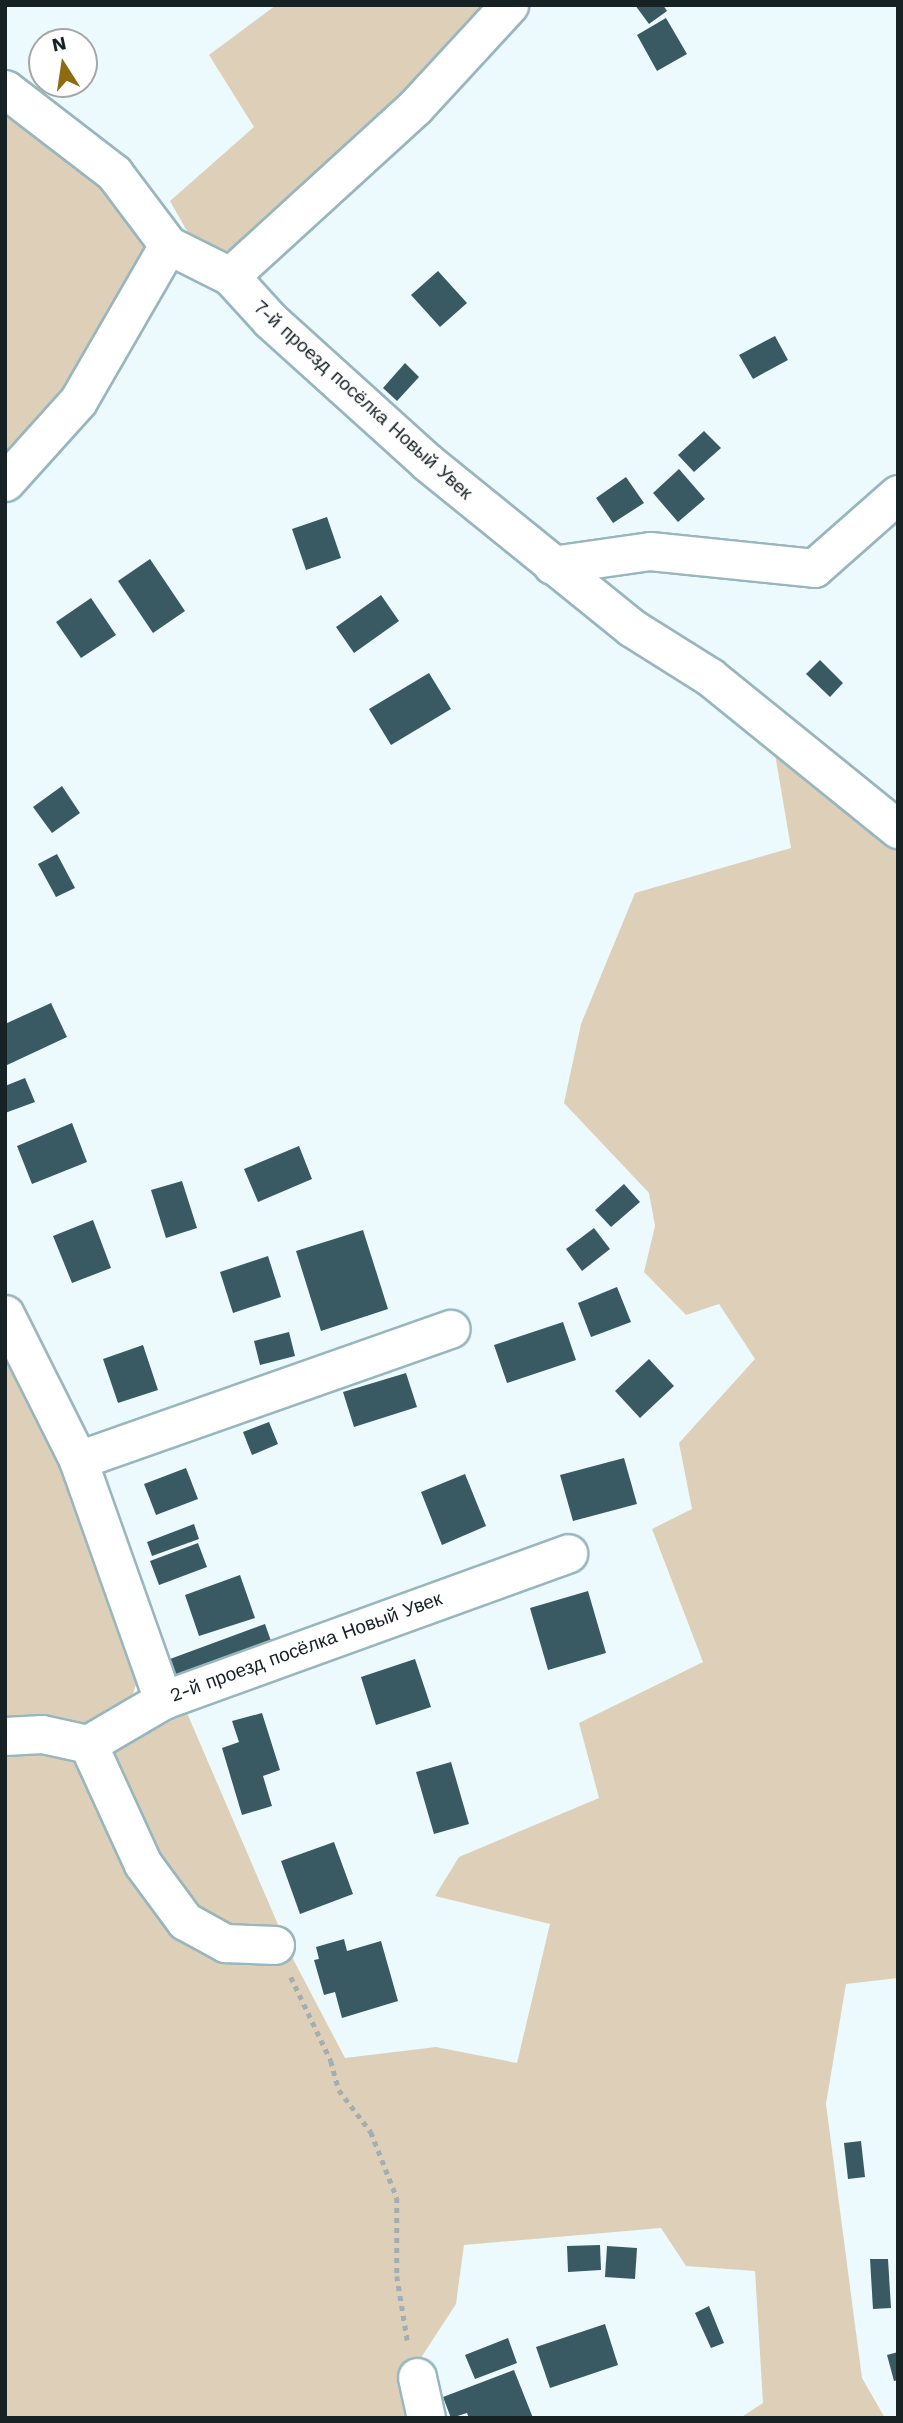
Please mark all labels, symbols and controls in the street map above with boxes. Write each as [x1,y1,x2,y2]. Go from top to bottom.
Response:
north arrow [28,28,98,98]
text: N [50,31,68,57]
street label: 7-й проезд посёлка Новый Увек [249,296,477,504]
street label: 2-й проезд посёлка Новый Увек [167,1587,445,1707]

